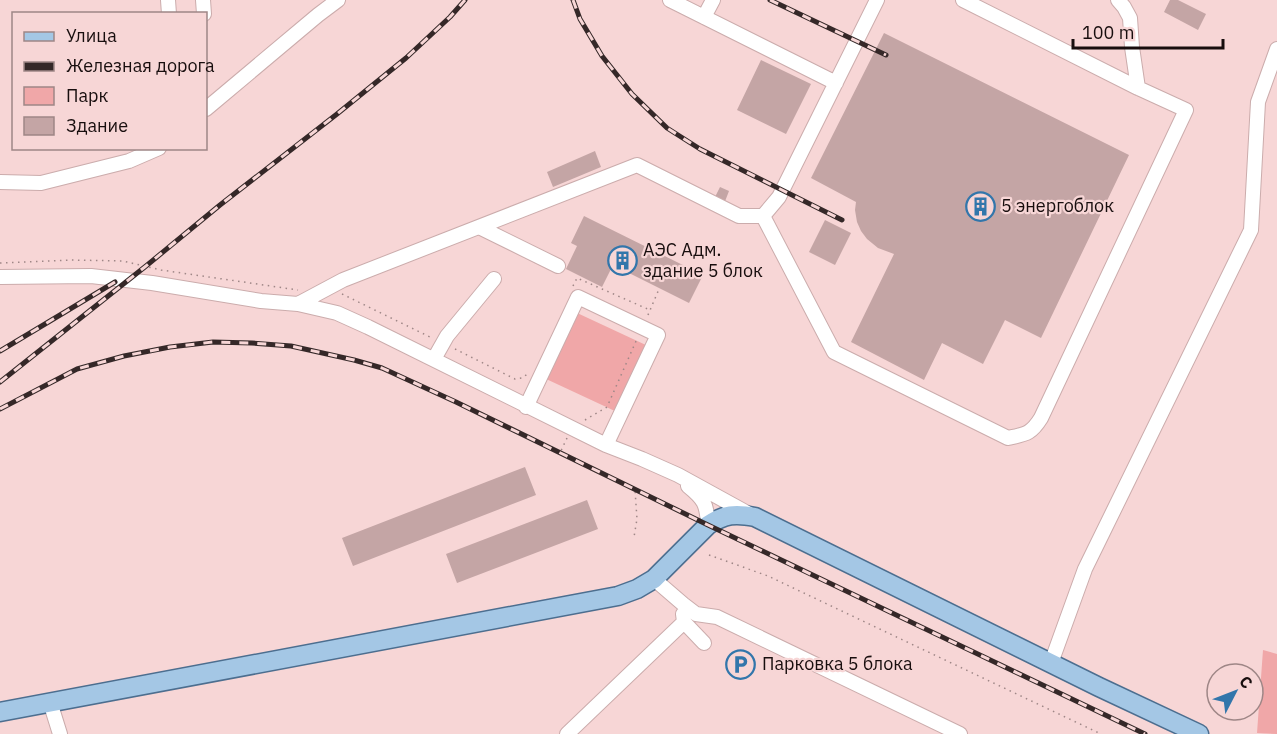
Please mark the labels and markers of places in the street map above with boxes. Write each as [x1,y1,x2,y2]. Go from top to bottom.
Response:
building icon: 5 энергоблок [964,190,996,222]
place label: 5 энергоблок [1001,194,1114,217]
place label: АЭС Адм. здание 5 блок [643,238,763,282]
building icon: АЭС Адм. здание 5 блок [606,244,638,276]
parking icon: Парковка 5 блока [725,648,757,680]
place label: Парковка 5 блока [762,652,913,675]

